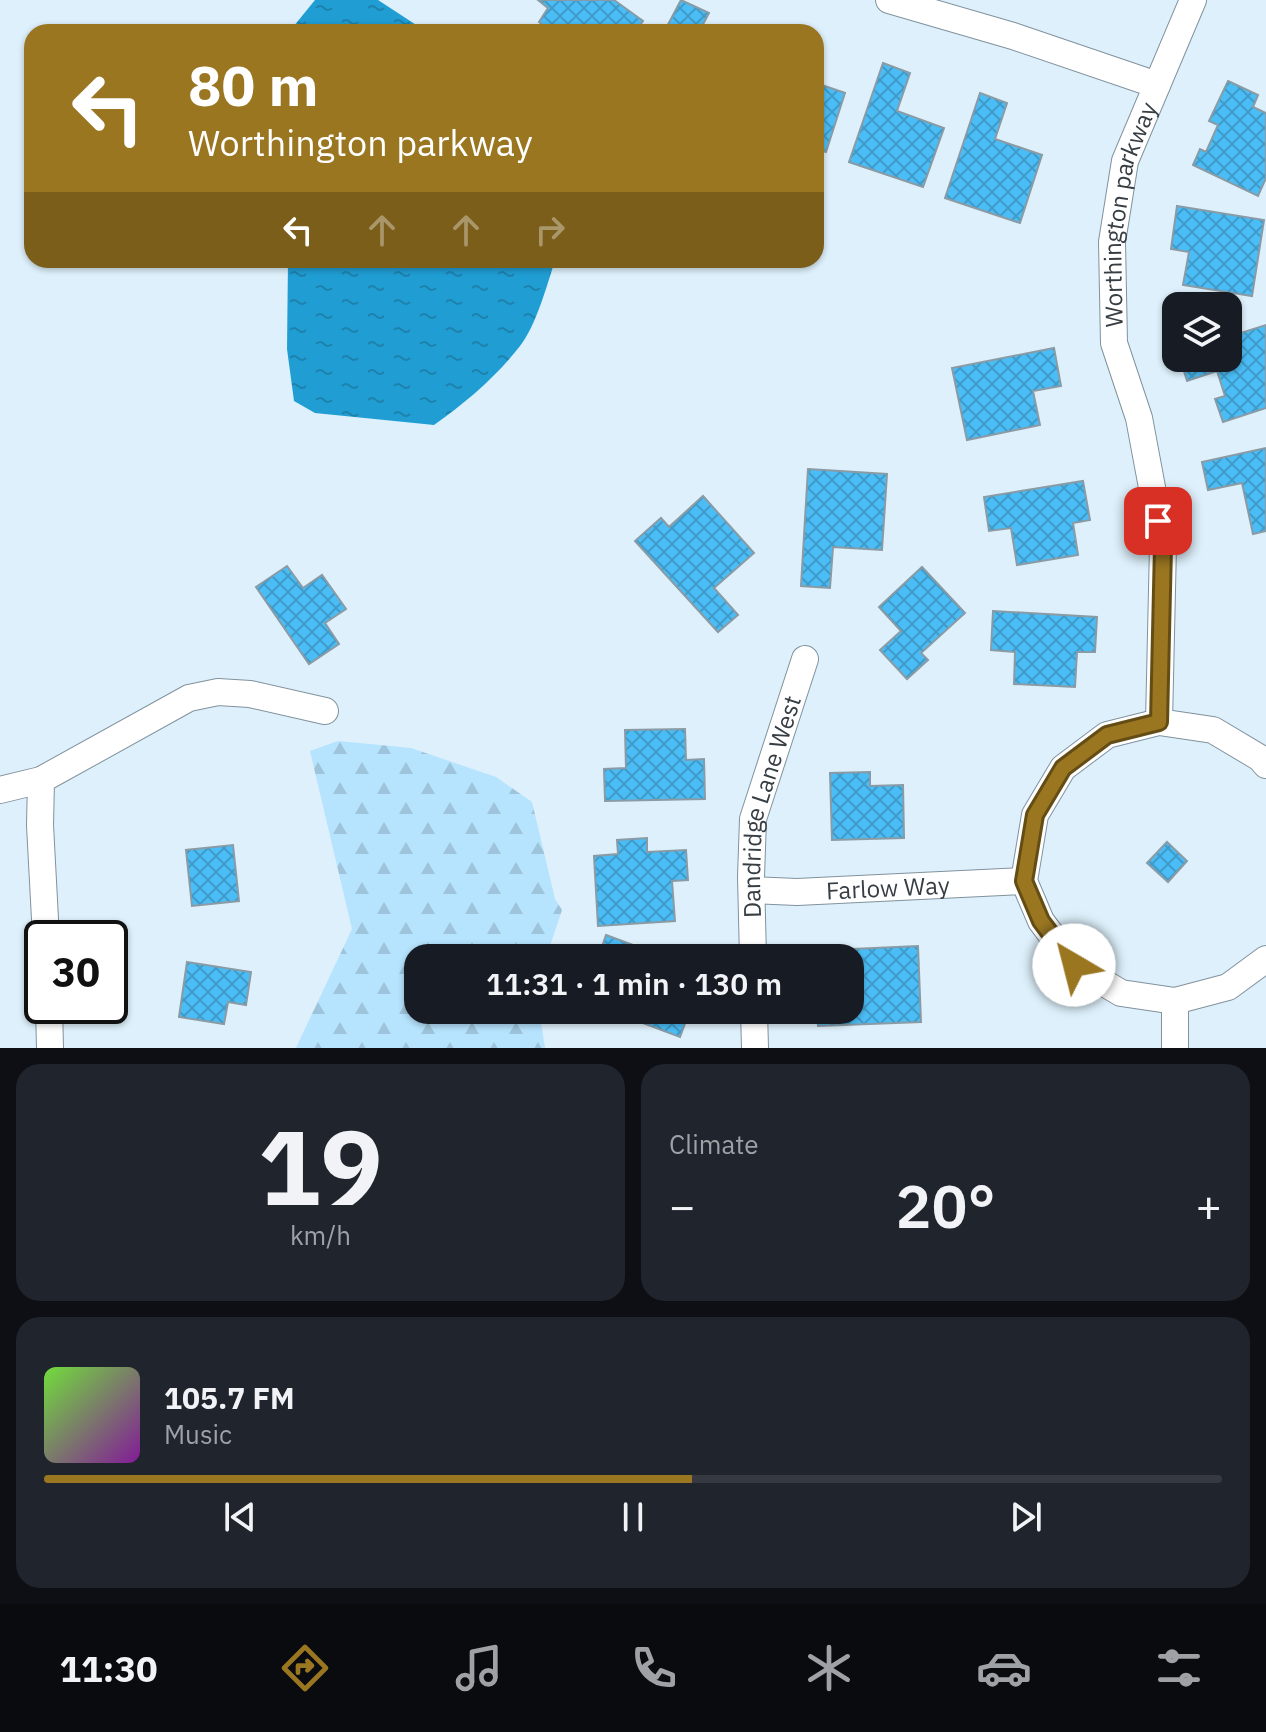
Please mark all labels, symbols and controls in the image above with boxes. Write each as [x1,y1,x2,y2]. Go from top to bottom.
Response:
text: 80 m [188,49,318,121]
icon: left [56,56,160,160]
street label: Worthington parkway [1096,97,1164,328]
text: Worthington parkway [188,119,533,166]
icon: left [276,208,320,252]
icon: ahead [360,208,404,252]
icon: ahead [444,208,488,252]
icon: right [528,208,572,252]
map controls [1162,292,1242,372]
button: layers [1162,292,1242,372]
pin [1124,487,1192,555]
icon: arrive [1136,499,1180,543]
street label: Dandridge Lane West [735,691,808,918]
street label: Farlow Way [825,869,951,907]
speed limit sign: 30 [24,920,128,1024]
position arrow [1032,923,1116,1007]
text: 11:31 · 1 min · 130 m [486,964,782,1003]
text: 19 [258,1098,383,1234]
text: Climate [669,1127,759,1161]
text: 20° [895,1166,996,1245]
text: − [669,1177,695,1234]
text: + [1196,1177,1222,1234]
text: km/h [290,1218,351,1252]
text: 105.7 FM [164,1378,295,1417]
text: Music [164,1417,232,1451]
icon: previous [218,1495,262,1539]
icon: pause [611,1495,655,1539]
icon: next [1004,1495,1048,1539]
icon: directions [277,1640,333,1696]
icon: music [451,1640,507,1696]
icon: phone [626,1640,682,1696]
icon: climate [801,1640,857,1696]
icon: car [976,1640,1032,1696]
icon: filters [1151,1640,1207,1696]
text: 11:30 [59,1645,158,1692]

